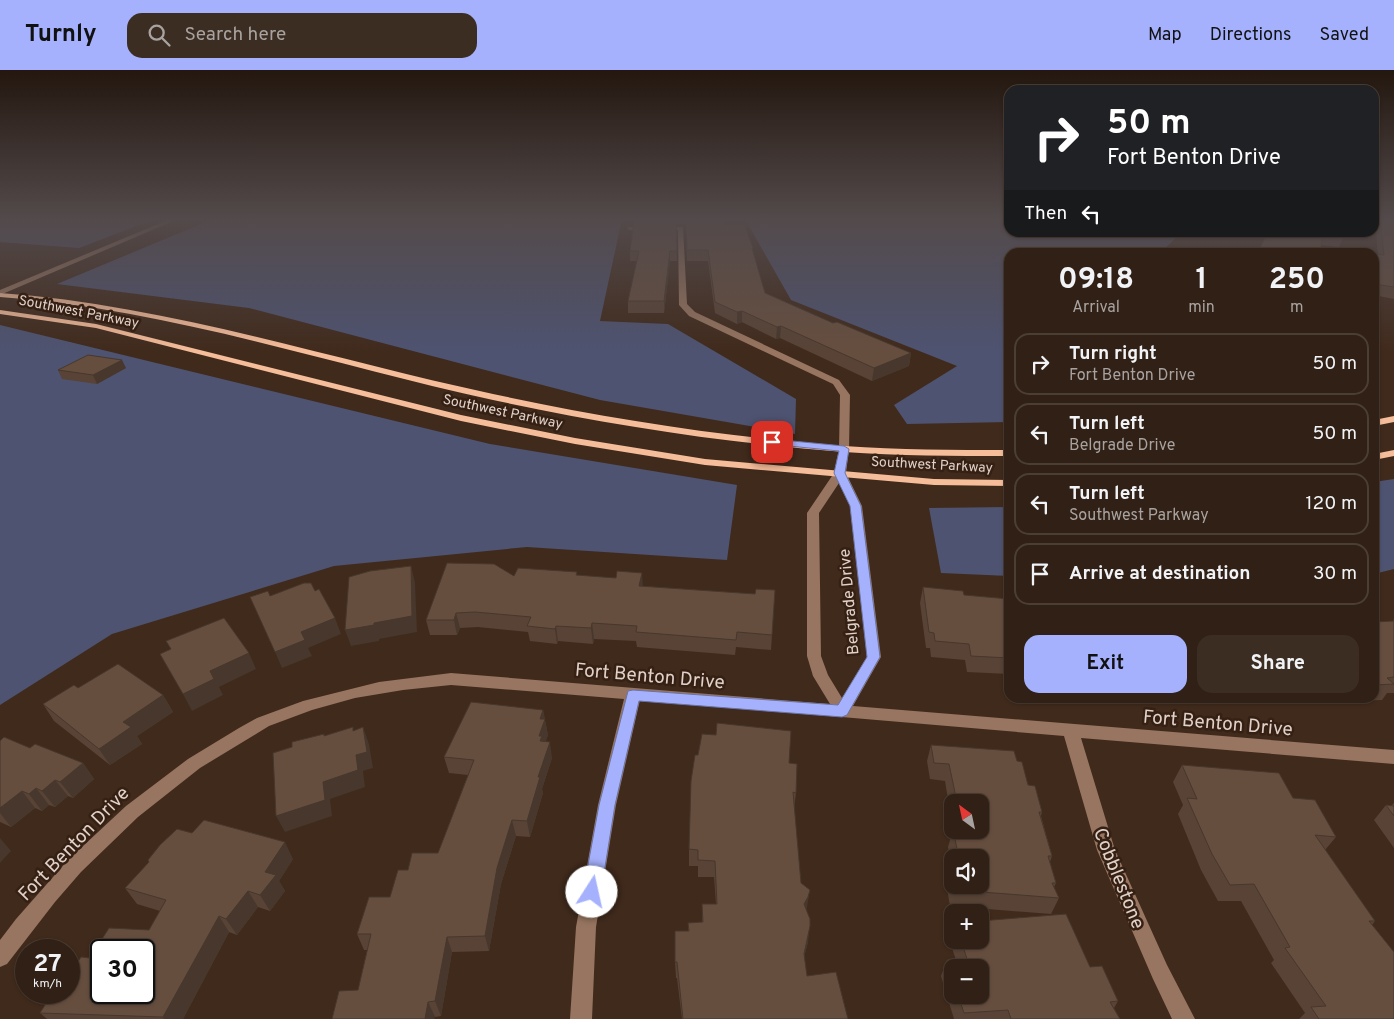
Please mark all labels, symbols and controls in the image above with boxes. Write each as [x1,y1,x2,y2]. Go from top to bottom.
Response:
search box [127,13,477,58]
text: Turnly [25,20,97,50]
icon: search [145,21,173,49]
text: Search here [185,23,286,47]
text: Map [1148,24,1182,47]
text: Directions [1210,24,1292,47]
text: Saved [1320,24,1369,47]
text: 50 m [1107,102,1191,146]
icon: right [1024,105,1089,170]
text: Fort Benton Drive [1107,145,1281,172]
icon: left [1077,200,1105,228]
text: Then [1024,202,1067,226]
text: 09:18 [1058,262,1134,299]
text: 1 [1195,262,1207,299]
text: 250 [1269,262,1325,299]
street label: Southwest Parkway [17,292,140,332]
text: Arrival [1072,298,1120,318]
text: min [1188,298,1215,318]
text: m [1290,298,1304,318]
text: Turn right [1069,342,1157,366]
icon: right [1026,350,1054,378]
text: 50 m [1312,352,1357,376]
text: Fort Benton Drive [1069,366,1195,386]
street label: Southwest Parkway [441,391,564,433]
text: Turn left [1069,412,1145,436]
icon: left [1026,420,1054,448]
pin [751,421,793,463]
text: 50 m [1312,422,1357,446]
icon: arrive [758,428,786,456]
text: Belgrade Drive [1069,436,1175,456]
street label: Southwest Parkway [870,454,993,477]
text: Turn left [1069,482,1145,506]
icon: left [1026,490,1054,518]
text: 120 m [1306,492,1357,516]
text: Southwest Parkway [1069,506,1209,526]
street label: Belgrade Drive [835,548,865,656]
icon: arrive [1026,560,1054,588]
text: Arrive at destination [1069,562,1250,586]
text: 30 m [1313,562,1357,586]
button: Exit [1024,635,1187,693]
button: Share [1197,635,1359,693]
street label: Fort Benton Drive [574,658,726,695]
street label: Fort Benton Drive [1142,705,1294,742]
street label: Fort Benton Drive [14,782,135,907]
north arrow [944,794,989,839]
map controls [944,794,989,1004]
street label: Cobblestone [1087,825,1149,933]
button: sound [944,849,989,894]
position arrow [565,865,617,917]
button: + [944,904,989,949]
speed limit sign: 30 [90,939,155,1004]
text: 27 [33,949,62,981]
button: − [944,959,989,1004]
text: km/h [33,976,62,992]

